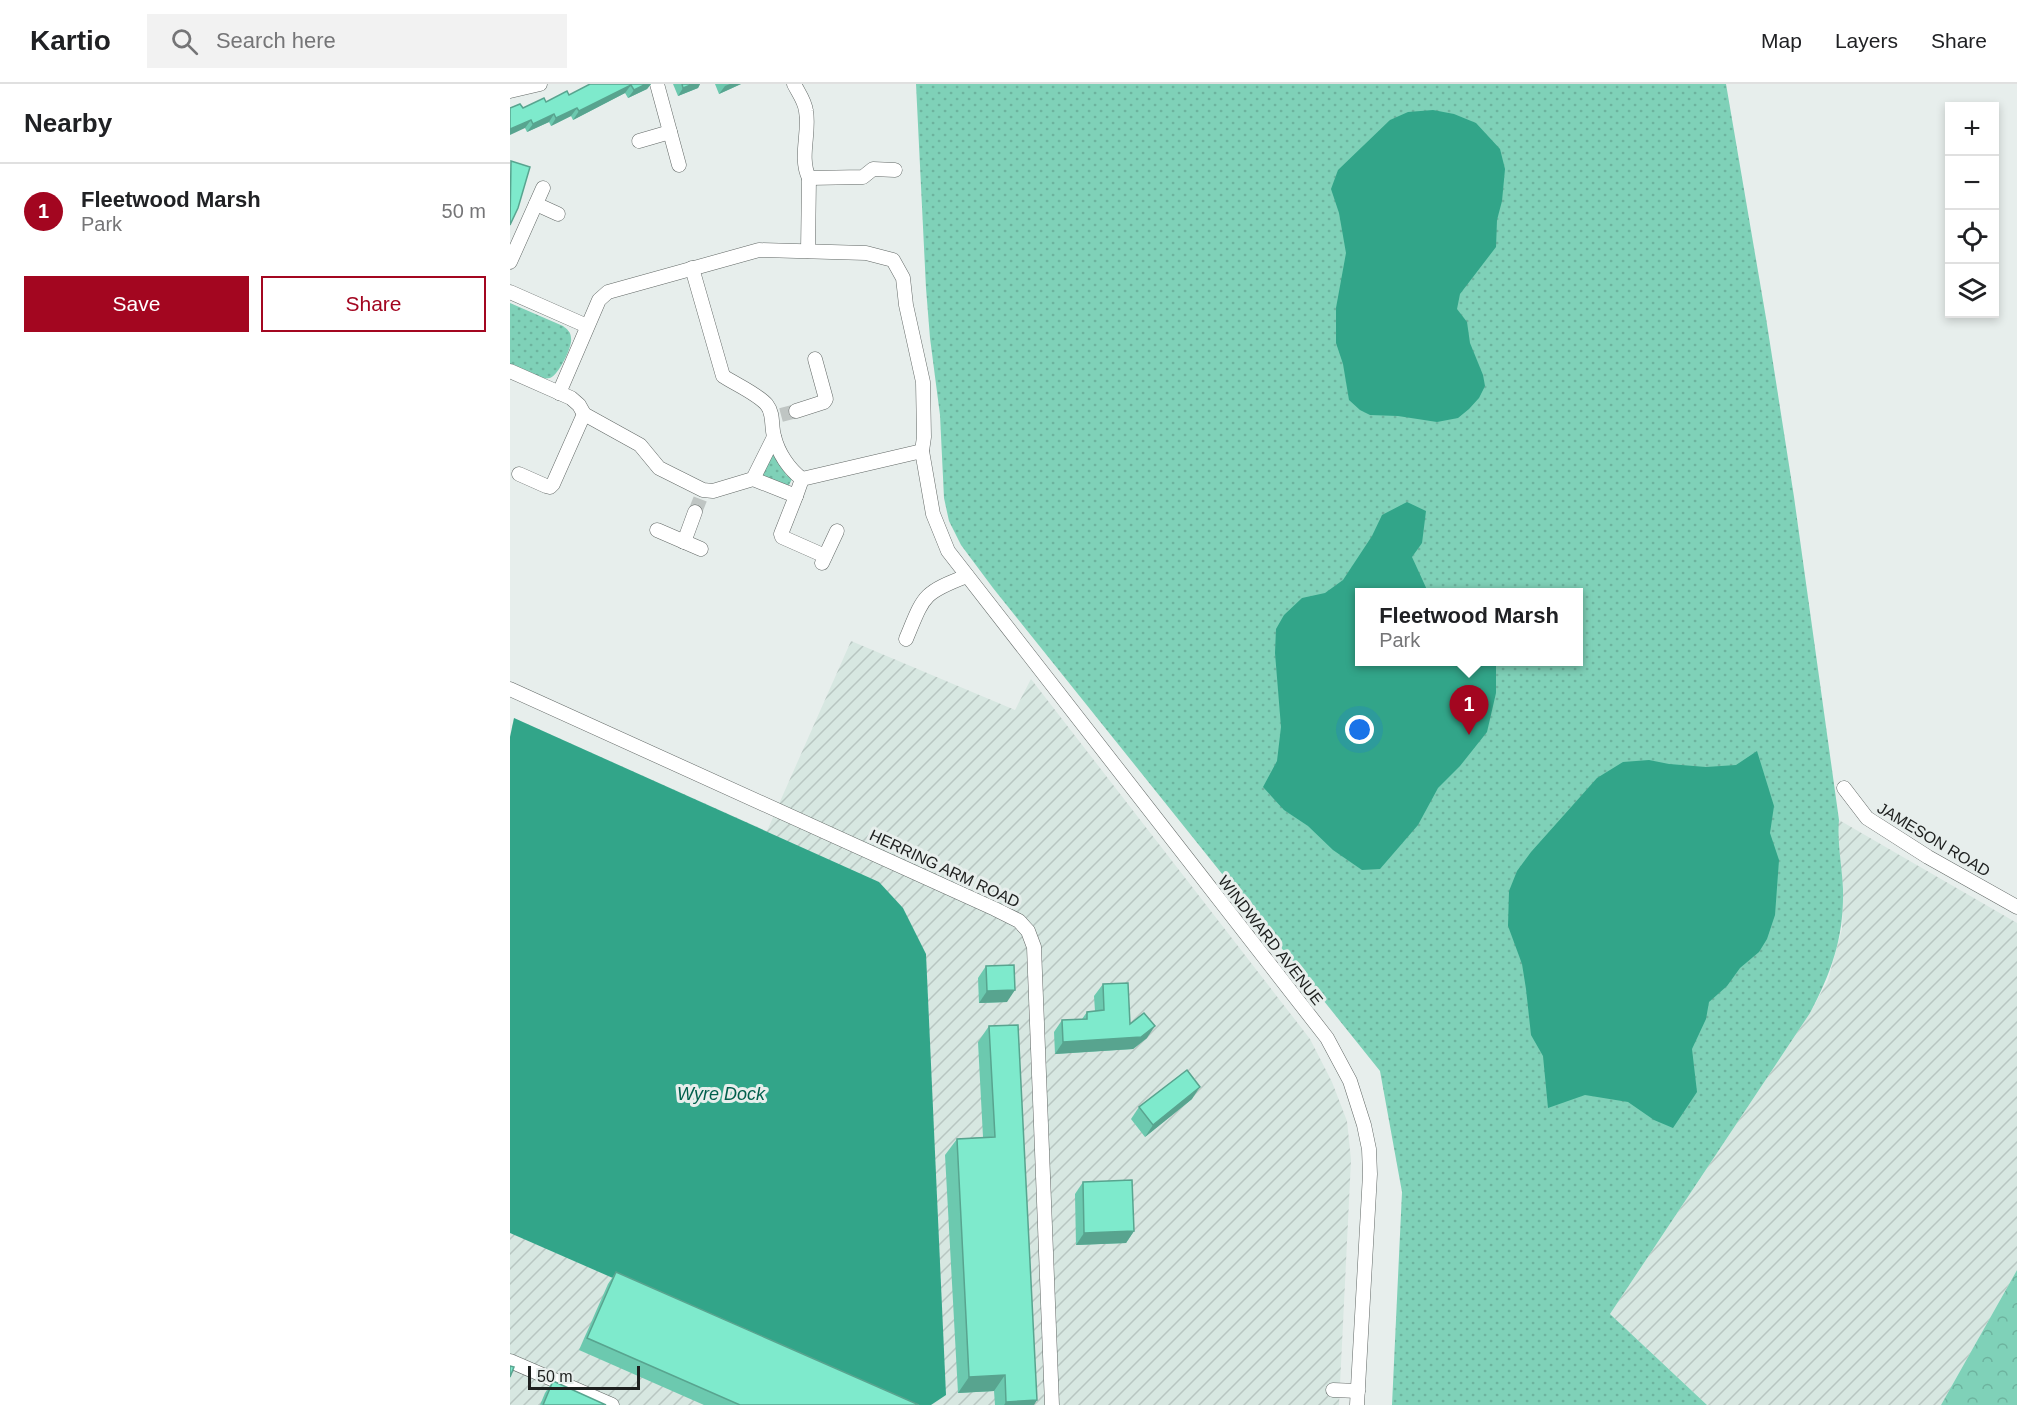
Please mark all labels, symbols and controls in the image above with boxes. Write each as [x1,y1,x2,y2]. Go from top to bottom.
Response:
search box [147,14,567,68]
text: Kartio [30,25,111,56]
icon: search [168,25,201,58]
text: Search here [216,28,336,53]
text: Map [1761,29,1802,52]
text: Layers [1835,29,1898,52]
text: Share [1931,29,1987,52]
map controls [1945,102,1999,318]
button: + [1945,102,1999,156]
text: Nearby [24,108,112,138]
button: − [1945,156,1999,210]
text: Fleetwood Marsh [81,187,261,212]
text: 1 [38,200,49,222]
text: 50 m [442,200,486,222]
button: locate [1945,210,1999,264]
text: Park [81,213,122,235]
button: layers [1945,264,1999,318]
button: Save [24,276,249,332]
button: Share [261,276,486,332]
popup [1355,588,1583,666]
text: Fleetwood Marsh [1379,603,1559,628]
text: Park [1379,629,1420,651]
pin: 1 [1450,686,1488,735]
your location [1345,715,1374,744]
street label: JAMESON ROAD [1874,799,1993,880]
street label: HERRING ARM ROAD [867,826,1023,911]
street label: WINDWARD AVENUE [1215,872,1326,1008]
water label: Wyre Dock [677,1084,766,1104]
scale bar [528,1363,640,1390]
text: 50 m [537,1368,573,1385]

